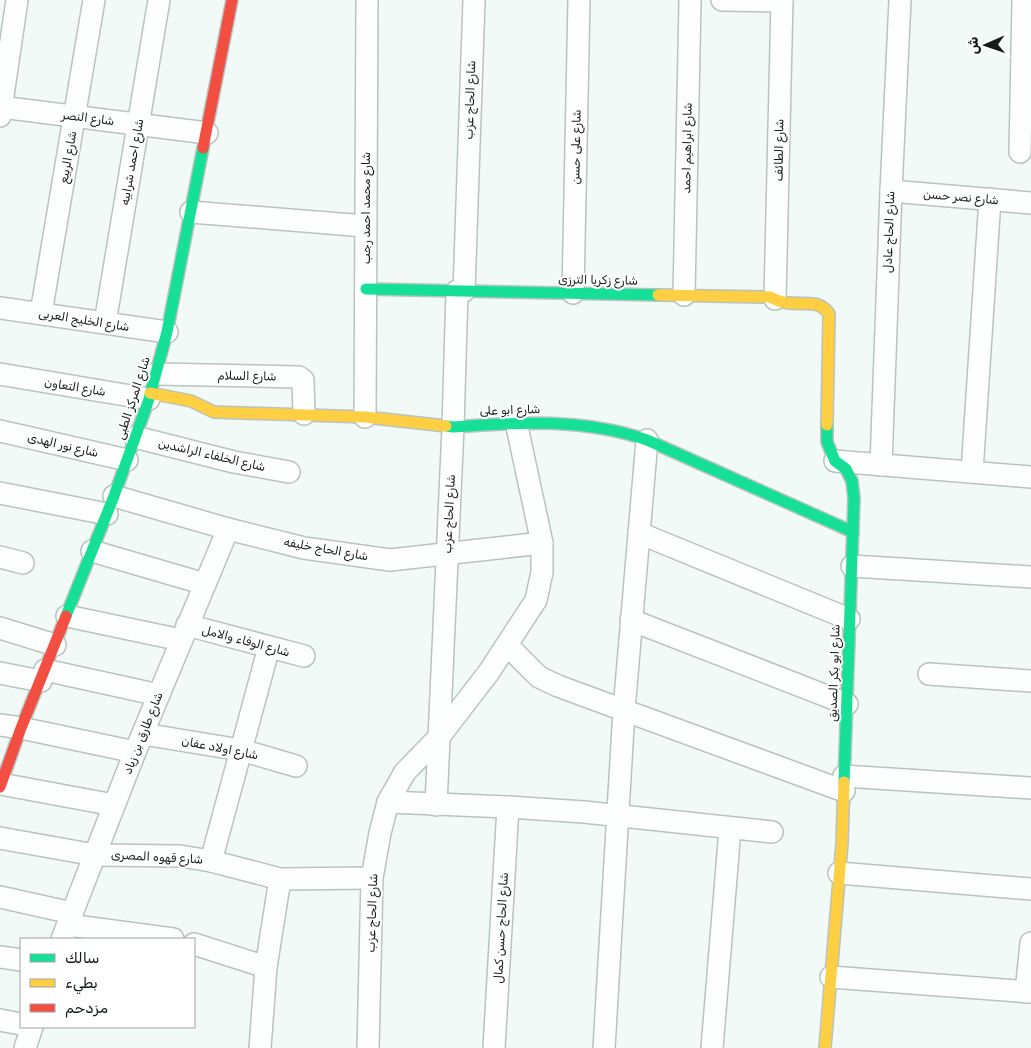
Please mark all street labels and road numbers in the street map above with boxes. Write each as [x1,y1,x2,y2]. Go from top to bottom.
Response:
street label: شارع الحاج عزب [462,60,480,140]
street label: شارع ابراهيم احمد [679,102,697,194]
street label: شارع النصر [60,108,115,130]
street label: شارع على حسن [568,109,586,185]
street label: شارع احمد شرابيه [117,118,148,207]
street label: شارع الطائف [771,118,789,182]
street label: شارع الربيع [57,130,81,185]
street label: شارع محمد احمد رجب [359,152,375,264]
street label: شارع نصر حسن [923,187,999,209]
street label: شارع الحاج عادل [881,191,899,273]
street label: شارع زكريا الترزى [558,272,638,290]
street label: شارع الخليج العربى [37,306,131,336]
street label: شارع المركز الطبى [113,355,155,442]
street label: شارع السلام [217,368,277,386]
street label: شارع التعاون [43,375,107,401]
street label: شارع ابو على [479,402,541,420]
street label: شارع نور الهدى [26,430,100,462]
street label: شارع الخلفاء الراشدين [157,436,267,476]
street label: شارع الحاج عزب [440,474,460,554]
street label: شارع الحاج خليفه [282,535,369,565]
street label: شارع الوفاء والامل [200,623,292,661]
street label: شارع ابو بكر الصديق [825,624,845,722]
street label: شارع طارق بن زياد [120,690,168,777]
street label: شارع اولاد عفان [180,734,260,764]
street label: شارع قهوه المصرى [110,848,204,868]
street label: شارع الحاج حسن كمال [491,872,513,984]
street label: شارع الحاج عزب [364,873,382,953]

